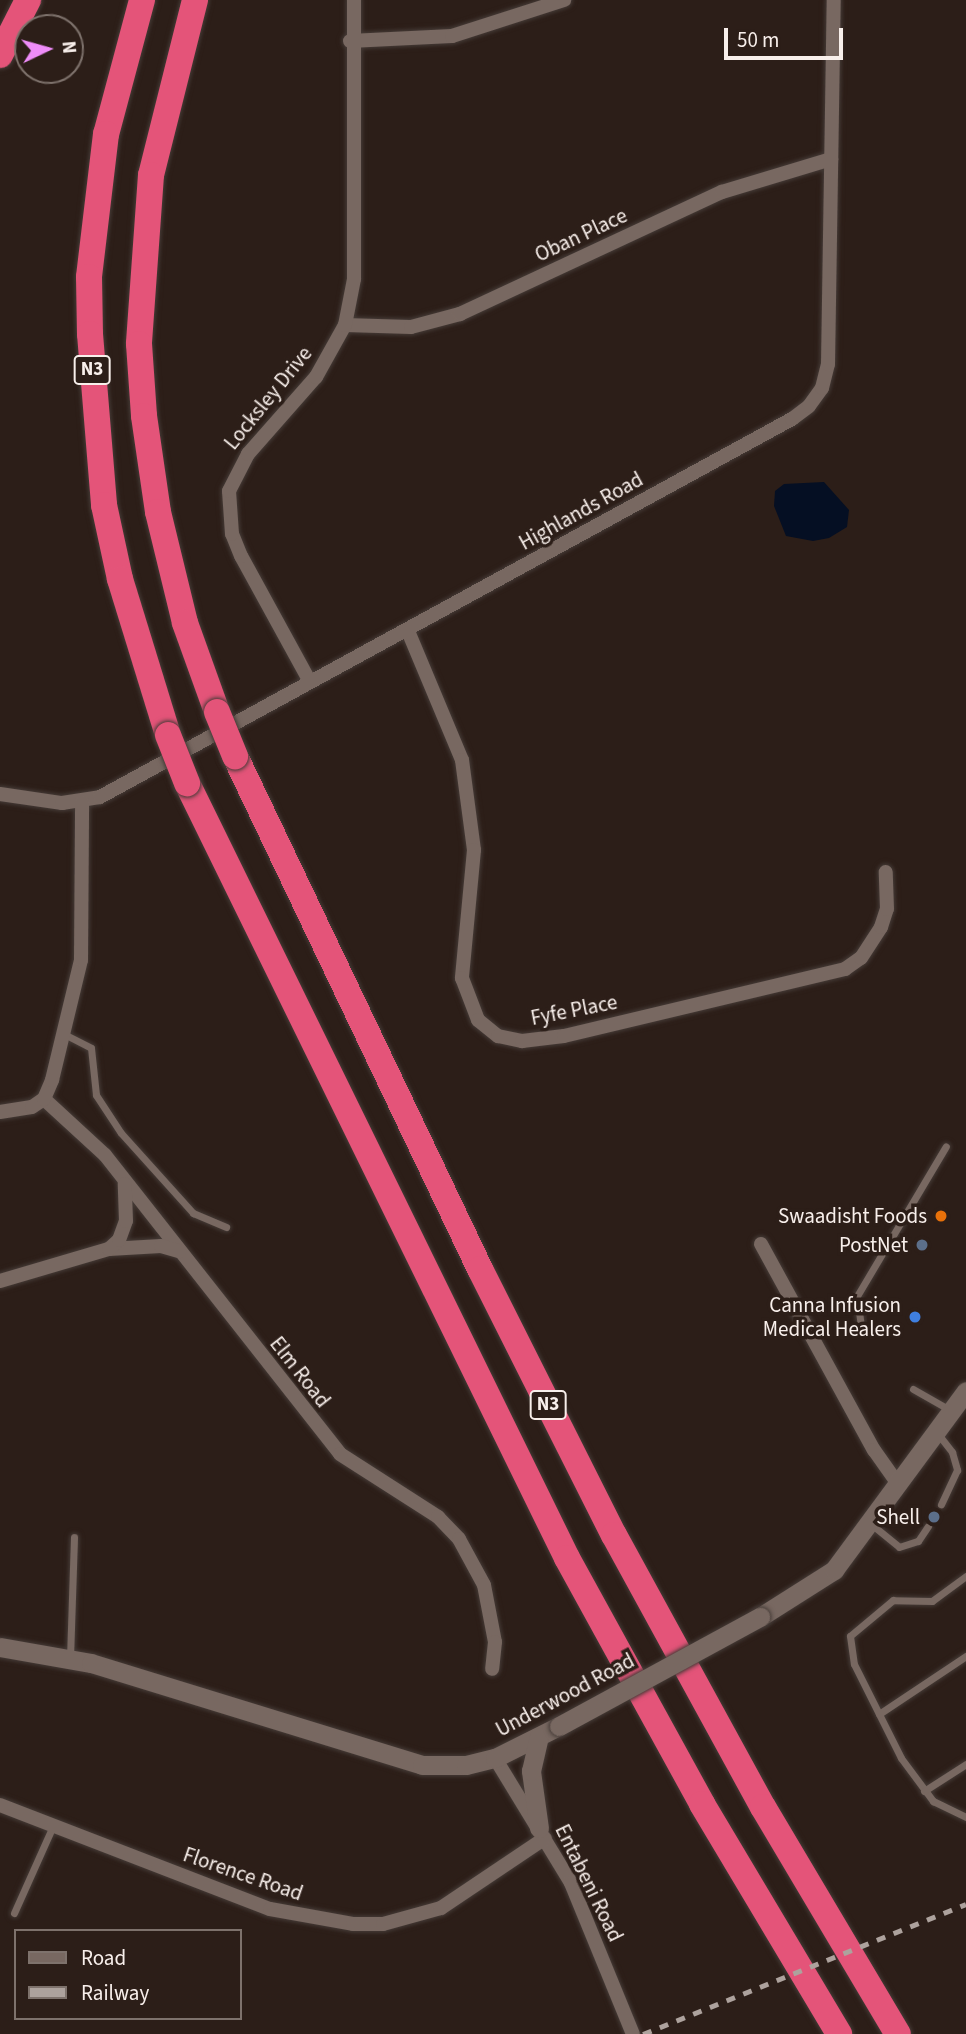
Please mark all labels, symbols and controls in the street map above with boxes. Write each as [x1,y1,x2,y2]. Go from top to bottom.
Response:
north arrow [14,14,84,84]
scale bar [728,14,847,58]
text: 50 m [737,25,779,55]
text: N [54,40,82,55]
street label: Oban Place [531,203,631,267]
street label: Locksley Drive [219,341,317,455]
road number: N3 [73,354,111,386]
street label: Highlands Road [515,467,647,555]
street label: Fyfe Place [529,989,619,1031]
place label: Swaadisht Foods [778,1203,927,1229]
marker: Swaadisht Foods [933,1208,949,1224]
place label: PostNet [839,1232,908,1258]
marker: PostNet [914,1237,930,1253]
place label: Canna Infusion Medical Healers [763,1292,901,1342]
marker: Canna Infusion Medical Healers [907,1309,923,1325]
street label: Elm Road [264,1332,336,1412]
road number: N3 [529,1390,567,1420]
place label: Shell [876,1504,920,1530]
marker: Shell [926,1509,942,1525]
street label: Underwood Road [491,1648,639,1742]
street label: Entabeni Road [550,1820,628,1946]
street label: Florence Road [180,1842,306,1906]
legend [14,1929,242,2020]
text: Road [81,1943,126,1973]
text: Railway [81,1978,149,2008]

